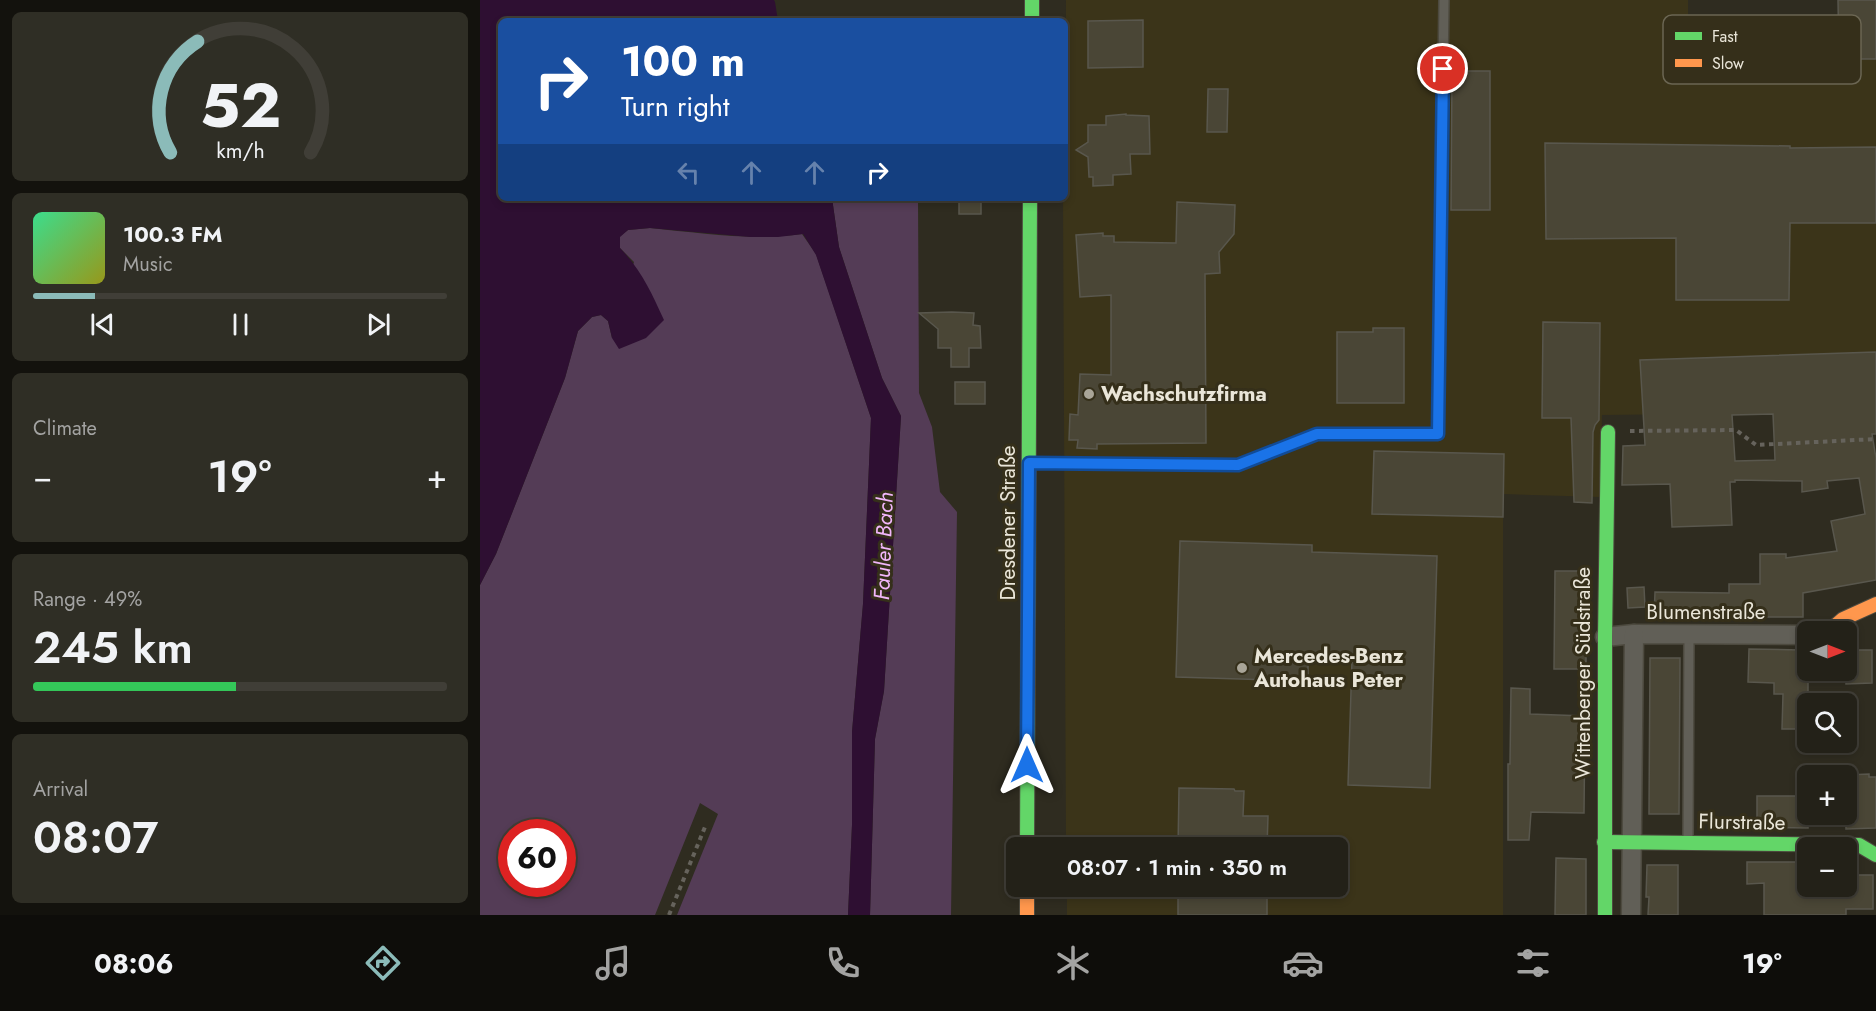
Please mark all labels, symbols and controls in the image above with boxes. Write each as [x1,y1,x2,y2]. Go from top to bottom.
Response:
legend [1663,15,1861,84]
text: Fast [1712,25,1738,48]
text: 100 m [621,31,745,92]
icon: right [522,42,600,120]
pin [1417,43,1468,94]
icon: arrive [1426,52,1459,85]
text: Slow [1712,52,1744,75]
text: 52 [199,60,281,150]
text: Turn right [621,87,729,126]
text: km/h [216,136,264,167]
icon: left [672,156,705,189]
icon: ahead [735,156,768,189]
icon: ahead [798,156,831,189]
icon: right [861,156,894,189]
text: 100.3 FM [123,218,222,250]
text: Music [123,250,173,279]
icon: previous [86,308,119,341]
icon: pause [224,308,257,341]
icon: next [362,308,395,341]
place label: Wachschutzfirma [1101,379,1267,409]
marker: Wachschutzfirma [1082,387,1096,401]
text: Climate [33,414,97,443]
text: 19° [208,444,272,509]
street label: Dresdener Straße [993,445,1023,601]
text: − [33,453,52,500]
text: + [427,453,447,500]
water label: Fauler Bach [865,491,901,601]
street label: Wittenberger Südstraße [1568,567,1598,779]
text: Range · 49% [33,585,142,614]
street label: Blumenstraße [1646,597,1766,627]
text: 245 km [33,615,193,680]
north arrow [1797,621,1857,681]
map controls [1797,621,1857,897]
place label: Mercedes-Benz Autohaus Peter [1253,641,1404,695]
marker: Mercedes-Benz Autohaus Peter [1235,661,1249,675]
button: search [1797,693,1857,753]
position arrow [995,733,1059,797]
button: + [1797,765,1857,825]
text: Arrival [33,775,88,804]
text: 08:07 [33,805,158,870]
street label: Flurstraße [1698,806,1786,838]
speed limit sign: 60 [498,819,576,897]
button: − [1797,837,1857,897]
text: 08:07 · 1 min · 350 m [1067,851,1287,883]
icon: directions [362,942,404,984]
icon: music [592,942,634,984]
icon: phone [822,942,864,984]
icon: climate [1052,942,1094,984]
icon: car [1282,942,1324,984]
icon: filters [1512,942,1554,984]
text: 08:06 [94,944,173,983]
text: 19° [1742,944,1782,983]

